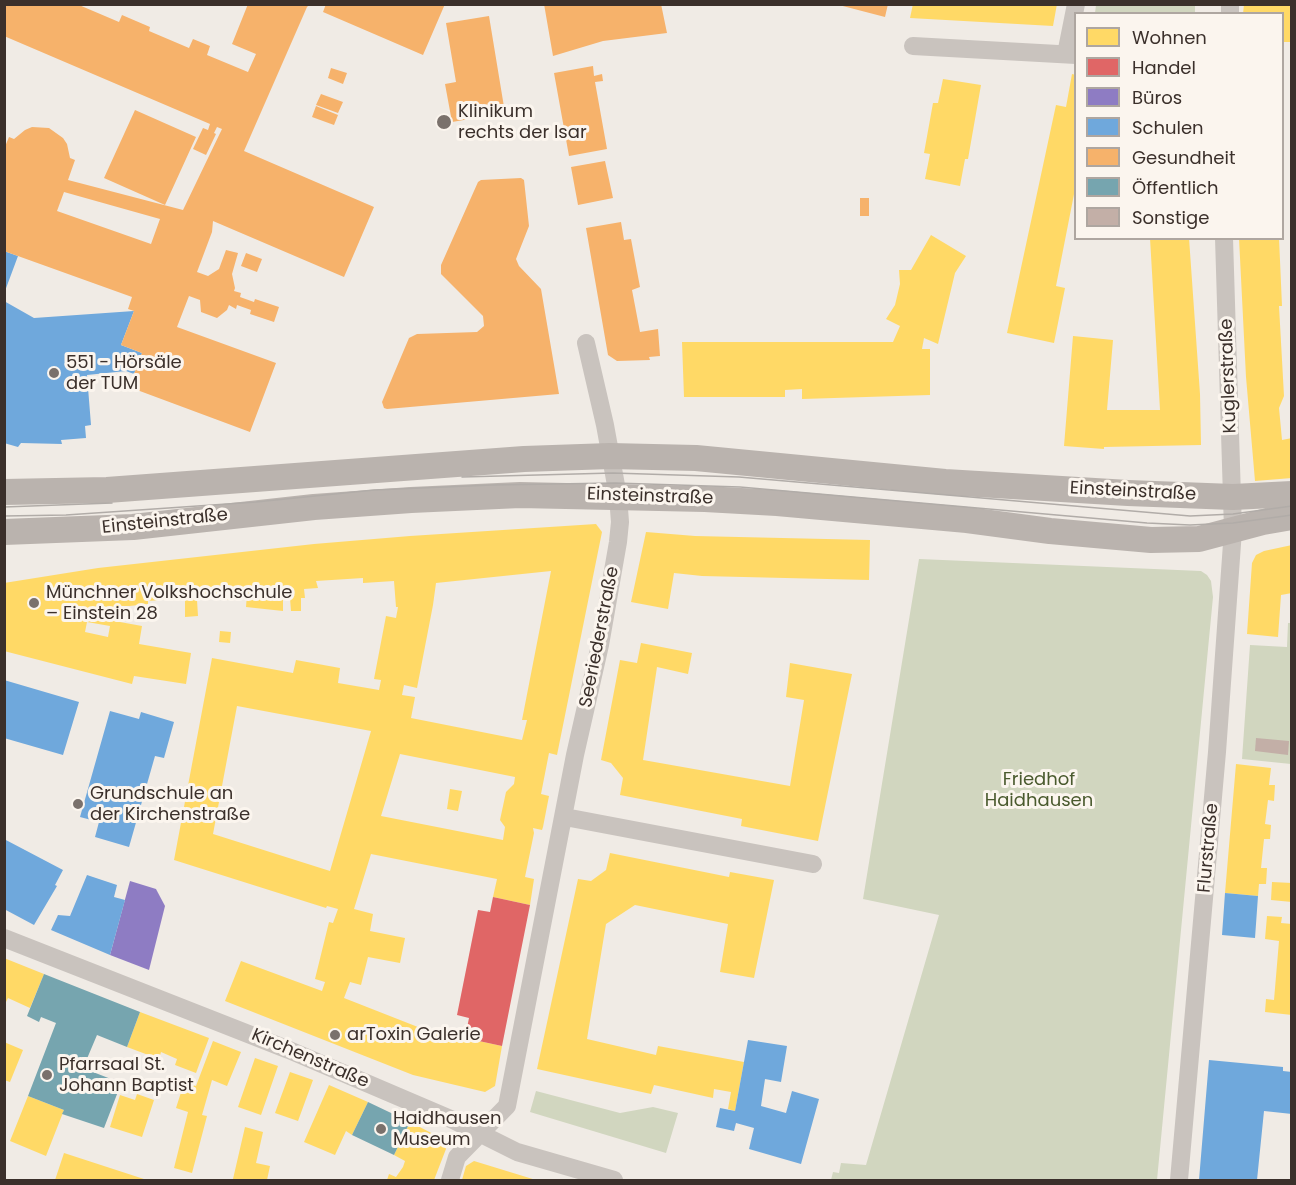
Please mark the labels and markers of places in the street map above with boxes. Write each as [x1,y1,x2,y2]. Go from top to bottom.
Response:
place label: Klinikum rechts der Isar [458,101,587,144]
marker: Klinikum rechts der Isar [435,113,453,131]
place label: 551 - Hörsäle der TUM [66,352,182,394]
marker: 551 - Hörsäle der TUM [47,366,61,380]
place label: Münchner Volkshochschule – Einstein 28 [46,582,292,624]
marker: Münchner Volkshochschule – Einstein 28 [27,596,41,610]
place label: Grundschule an der Kirchenstraße [90,783,250,826]
marker: Grundschule an der Kirchenstraße [71,797,85,811]
place label: arToxin Galerie [347,1024,481,1046]
marker: arToxin Galerie [328,1028,342,1042]
place label: Pfarrsaal St. Johann Baptist [59,1054,194,1096]
marker: Pfarrsaal St. Johann Baptist [40,1068,54,1082]
place label: Haidhausen Museum [393,1108,502,1150]
marker: Haidhausen Museum [374,1122,388,1136]

